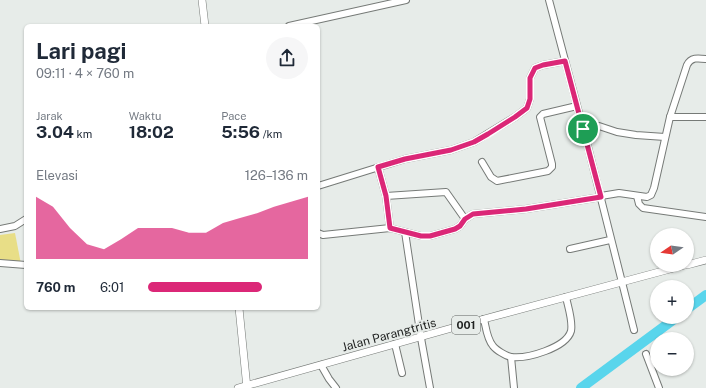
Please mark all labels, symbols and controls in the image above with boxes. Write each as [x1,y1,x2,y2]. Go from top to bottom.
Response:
button: share [266,37,308,79]
text: Lari pagi [36,38,126,64]
text: 09:11 · 4 × 760 m [36,66,134,81]
text: Jarak [36,110,63,122]
text: Waktu [129,110,161,122]
text: Pace [221,110,246,122]
pin [566,112,600,146]
icon: arrive [572,118,594,140]
text: 3.04 [36,122,74,142]
text: 18:02 [129,122,174,142]
text: 5:56 [221,122,260,142]
text: km [74,128,92,140]
text: /km [260,128,282,140]
text: Elevasi [36,168,78,183]
text: 126–136 m [245,168,308,183]
north arrow [650,228,694,272]
map controls [650,228,694,376]
text: 760 m [36,280,76,295]
text: 6:01 [100,280,124,295]
button: + [650,280,694,324]
street label: Jalan Parangtritis [340,316,438,354]
road number: 001 [452,316,480,334]
button: − [650,332,694,376]

